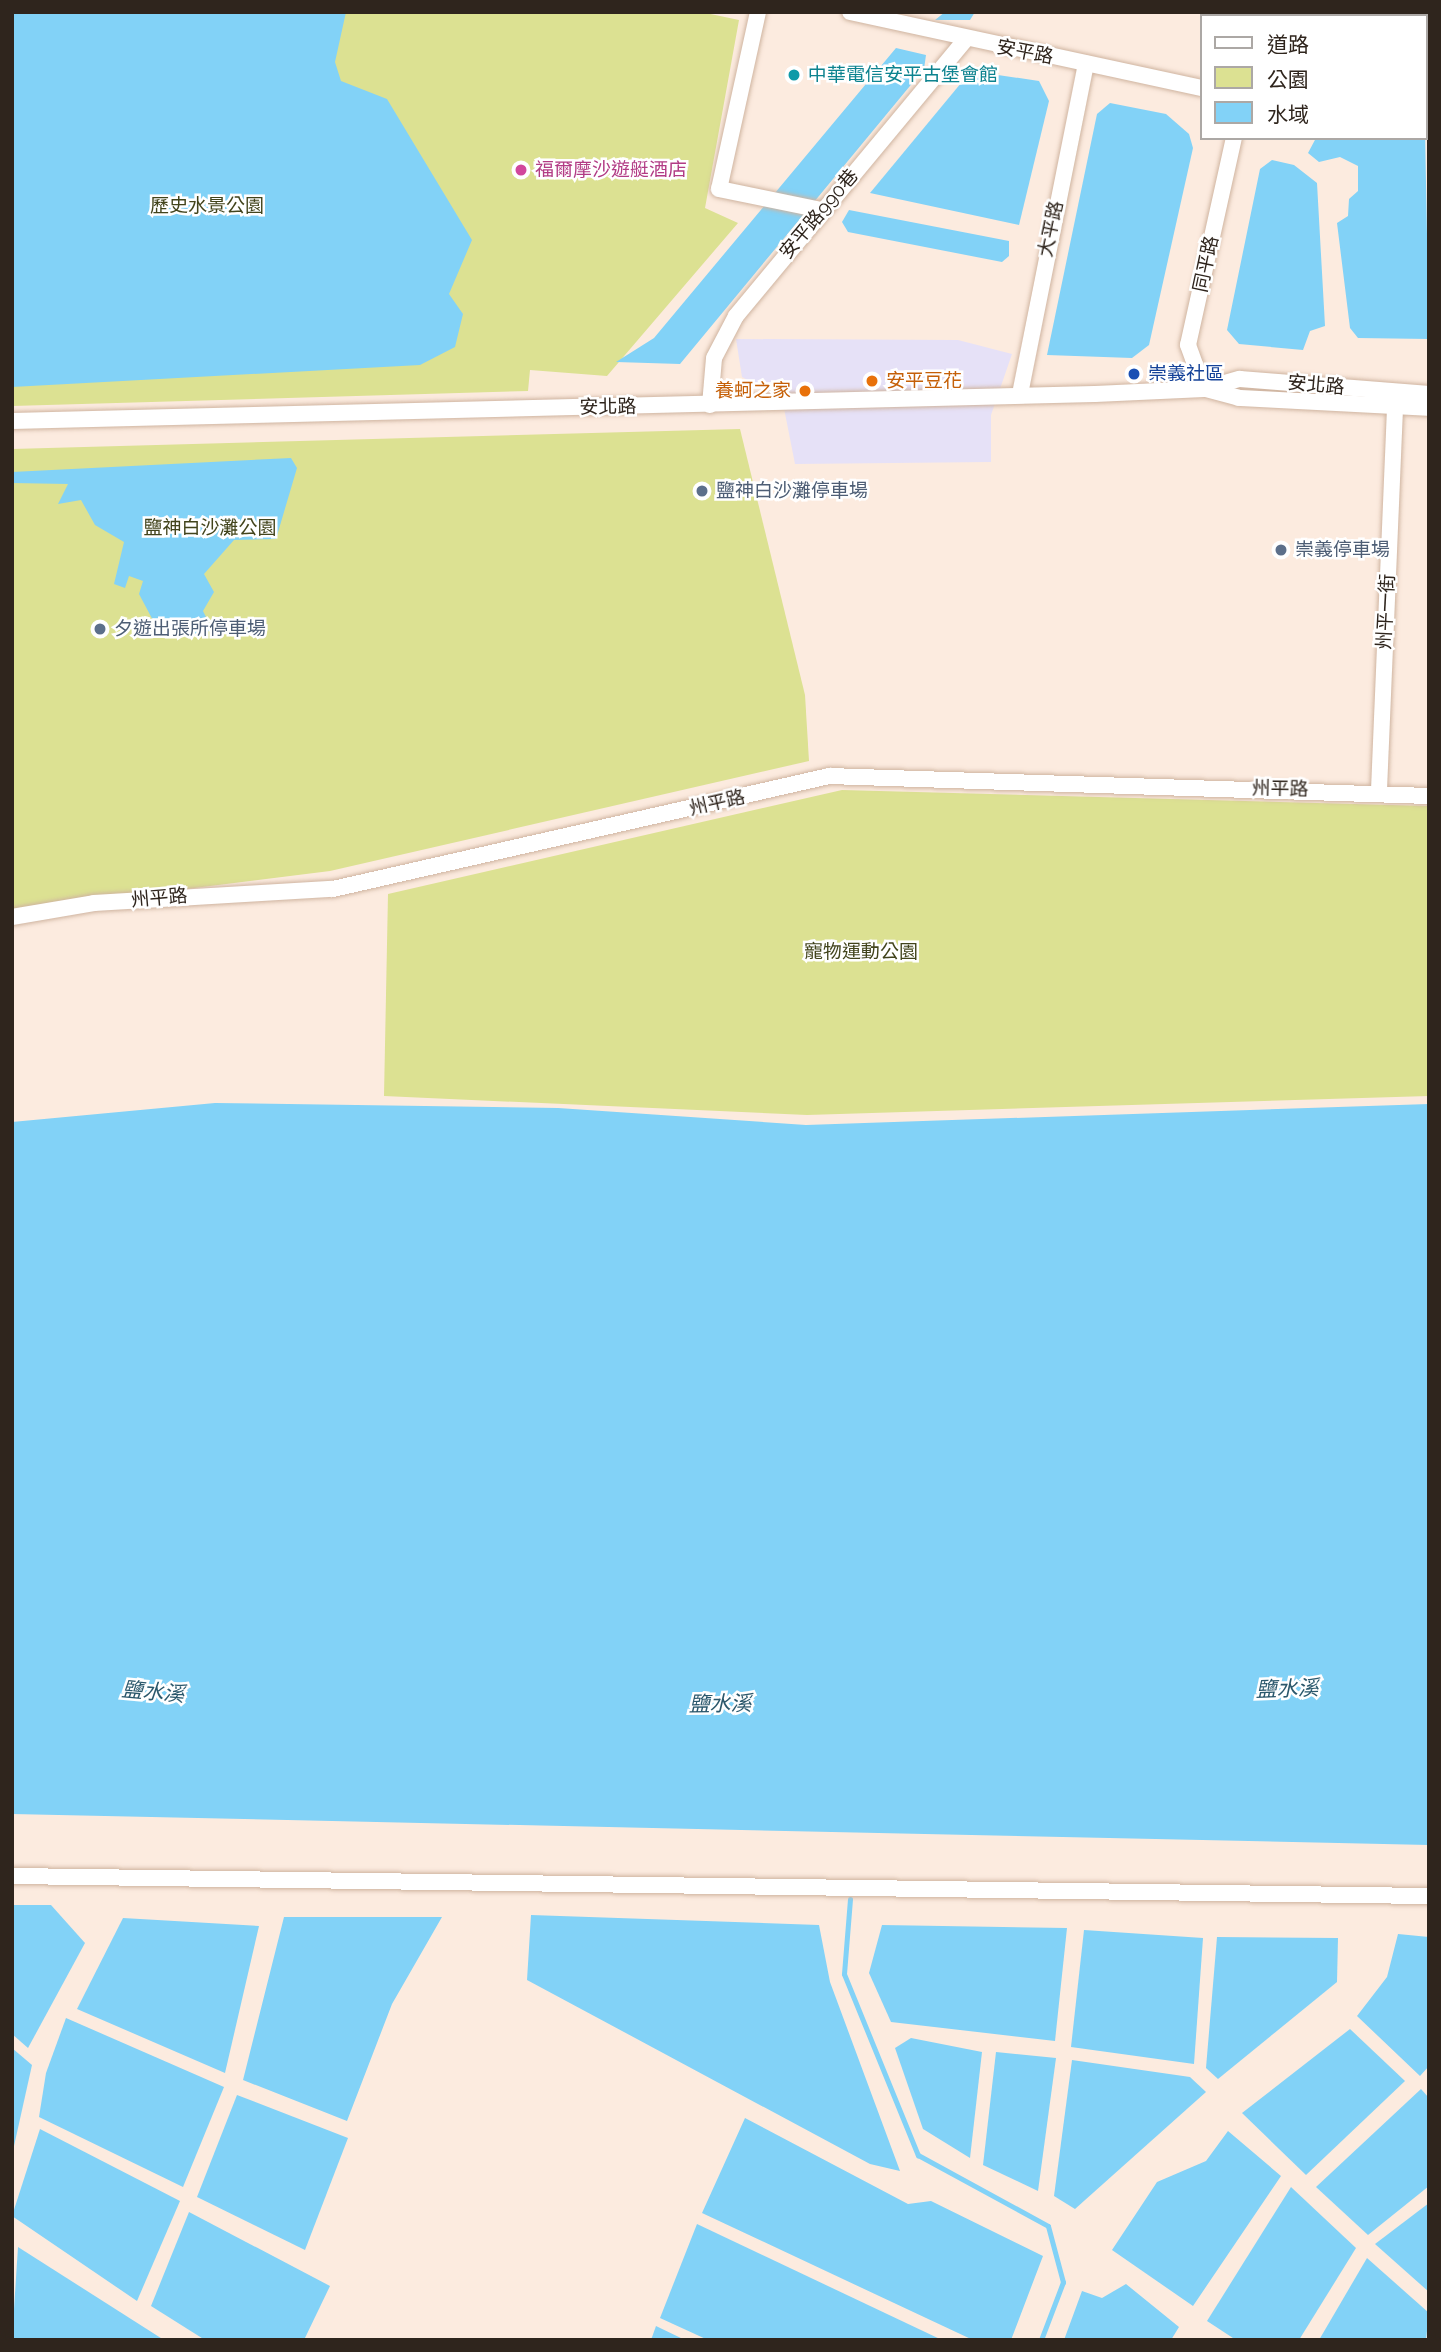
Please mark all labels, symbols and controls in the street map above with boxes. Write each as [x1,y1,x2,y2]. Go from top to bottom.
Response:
legend [1200,14,1427,140]
text: 道路 [1267,32,1309,57]
street label: 安平路 [995,35,1055,69]
place label: 中華電信安平古堡會館 [808,64,998,86]
marker: 中華電信安平古堡會館 [786,67,802,83]
text: 公園 [1267,67,1309,92]
text: 水域 [1267,102,1309,127]
place label: 福爾摩沙遊艇酒店 [535,159,687,181]
marker: 福爾摩沙遊艇酒店 [513,162,529,178]
street label: 安平路990巷 [775,165,863,263]
park label: 歷史水景公園 [150,195,264,217]
street label: 大平路 [1034,199,1068,259]
street label: 同平路 [1189,234,1223,294]
place label: 崇義社區 [1148,363,1224,385]
marker: 崇義社區 [1126,366,1142,382]
place label: 安平豆花 [886,370,962,392]
street label: 安北路 [1287,371,1345,399]
marker: 安平豆花 [864,373,880,389]
place label: 養蚵之家 [715,380,791,402]
marker: 養蚵之家 [797,383,813,399]
street label: 安北路 [579,395,637,419]
place label: 鹽神白沙灘停車場 [716,480,868,502]
marker: 鹽神白沙灘停車場 [694,483,710,499]
park label: 鹽神白沙灘公園 [144,517,276,539]
place label: 崇義停車場 [1295,539,1390,561]
marker: 崇義停車場 [1273,542,1289,558]
street label: 州平一街 [1373,573,1399,651]
place label: 夕遊出張所停車場 [114,618,266,640]
marker: 夕遊出張所停車場 [92,621,108,637]
street label: 州平路 [1251,777,1309,801]
street label: 州平路 [687,785,747,821]
street label: 州平路 [130,884,188,912]
park label: 寵物運動公園 [804,941,918,963]
water label: 鹽水溪 [1255,1675,1319,1703]
water label: 鹽水溪 [121,1677,185,1707]
water label: 鹽水溪 [688,1691,752,1717]

